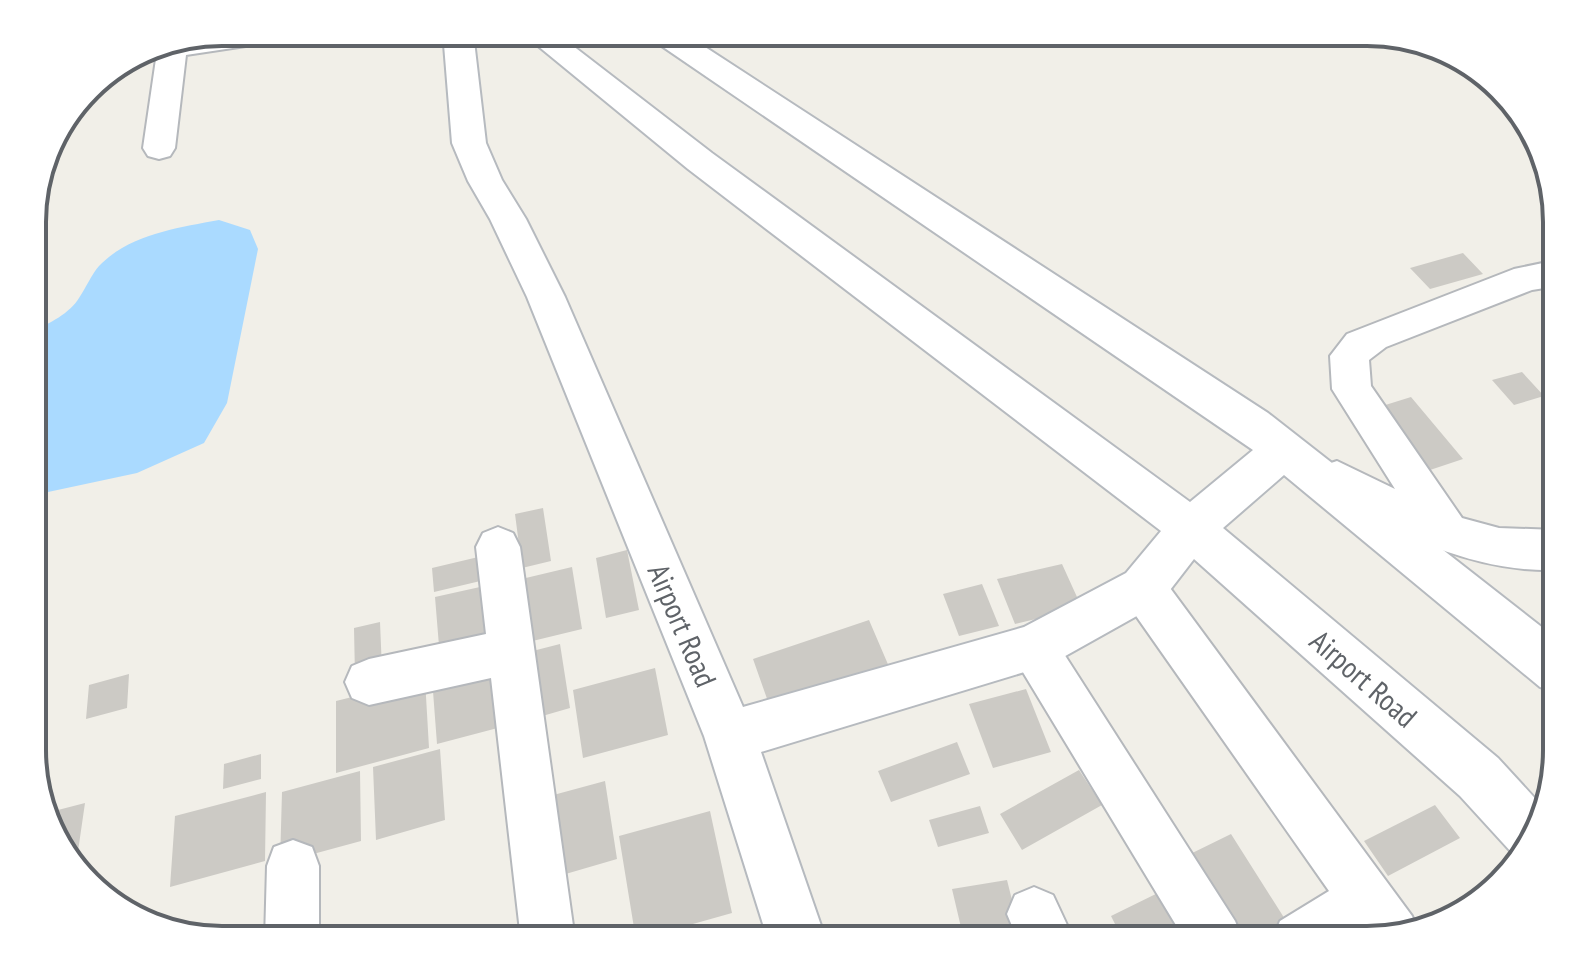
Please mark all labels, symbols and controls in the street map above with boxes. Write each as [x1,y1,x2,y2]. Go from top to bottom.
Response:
street label: Airport Road [640,558,726,692]
street label: Airport Road [1302,621,1426,735]

